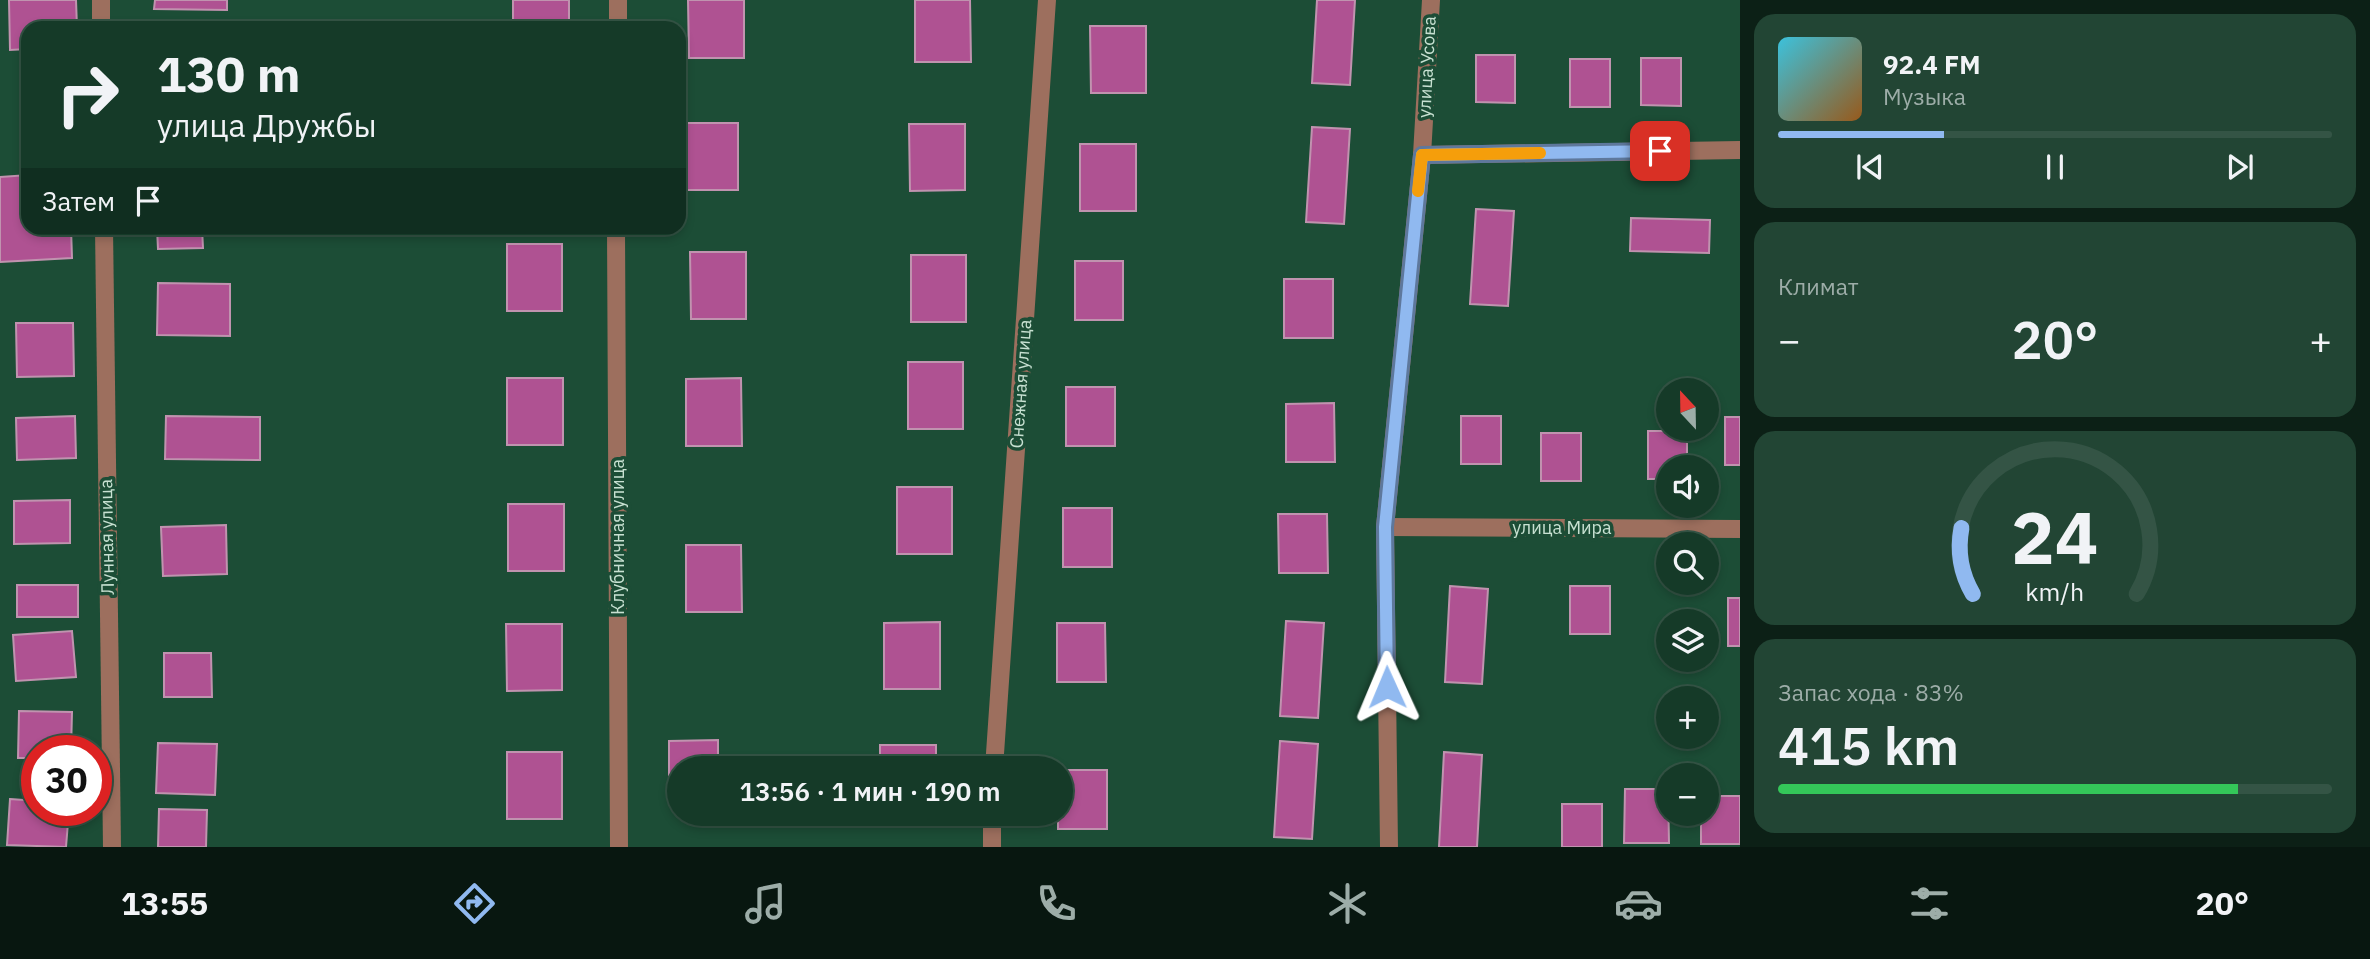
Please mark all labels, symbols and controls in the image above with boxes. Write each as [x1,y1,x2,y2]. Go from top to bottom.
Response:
street label: улица Усова [1412,15,1441,119]
text: 130 m [157,42,301,105]
text: 92.4 FM [1883,47,1981,81]
icon: right [42,49,133,140]
text: Музыка [1883,81,1966,111]
text: улица Дружбы [157,104,377,146]
pin [1630,121,1690,181]
icon: arrive [1641,132,1679,170]
icon: previous [1851,148,1889,186]
icon: pause [2036,148,2074,186]
icon: next [2221,148,2259,186]
icon: arrive [129,182,167,220]
text: Затем [42,184,115,218]
text: Климат [1778,271,1859,301]
text: 20° [2012,306,2098,373]
text: − [1778,315,1801,364]
text: + [2309,315,2332,364]
street label: Снежная улица [1005,318,1037,449]
north arrow [1656,378,1718,441]
map controls [1656,378,1719,826]
button: sound [1656,455,1719,518]
street label: Клубничная улица [606,459,629,615]
street label: Лунная улица [94,479,119,595]
text: 24 [2011,489,2099,584]
street label: улица Мира [1512,516,1612,539]
button: search [1656,532,1719,595]
text: km/h [2026,574,2084,607]
button: layers [1656,609,1719,672]
position arrow [1350,650,1424,724]
text: Запас хода · 83% [1778,677,1964,707]
button: + [1656,686,1719,749]
text: 415 km [1778,712,1959,779]
speed limit sign: 30 [21,735,112,826]
button: − [1656,763,1719,826]
text: 13:56 · 1 мин · 190 m [739,774,1001,808]
icon: directions [450,879,499,928]
icon: music [741,879,790,928]
icon: phone [1032,879,1081,928]
icon: climate [1323,879,1372,928]
icon: car [1614,879,1663,928]
icon: filters [1905,879,1954,928]
text: 13:55 [121,882,208,924]
text: 20° [2196,882,2249,924]

